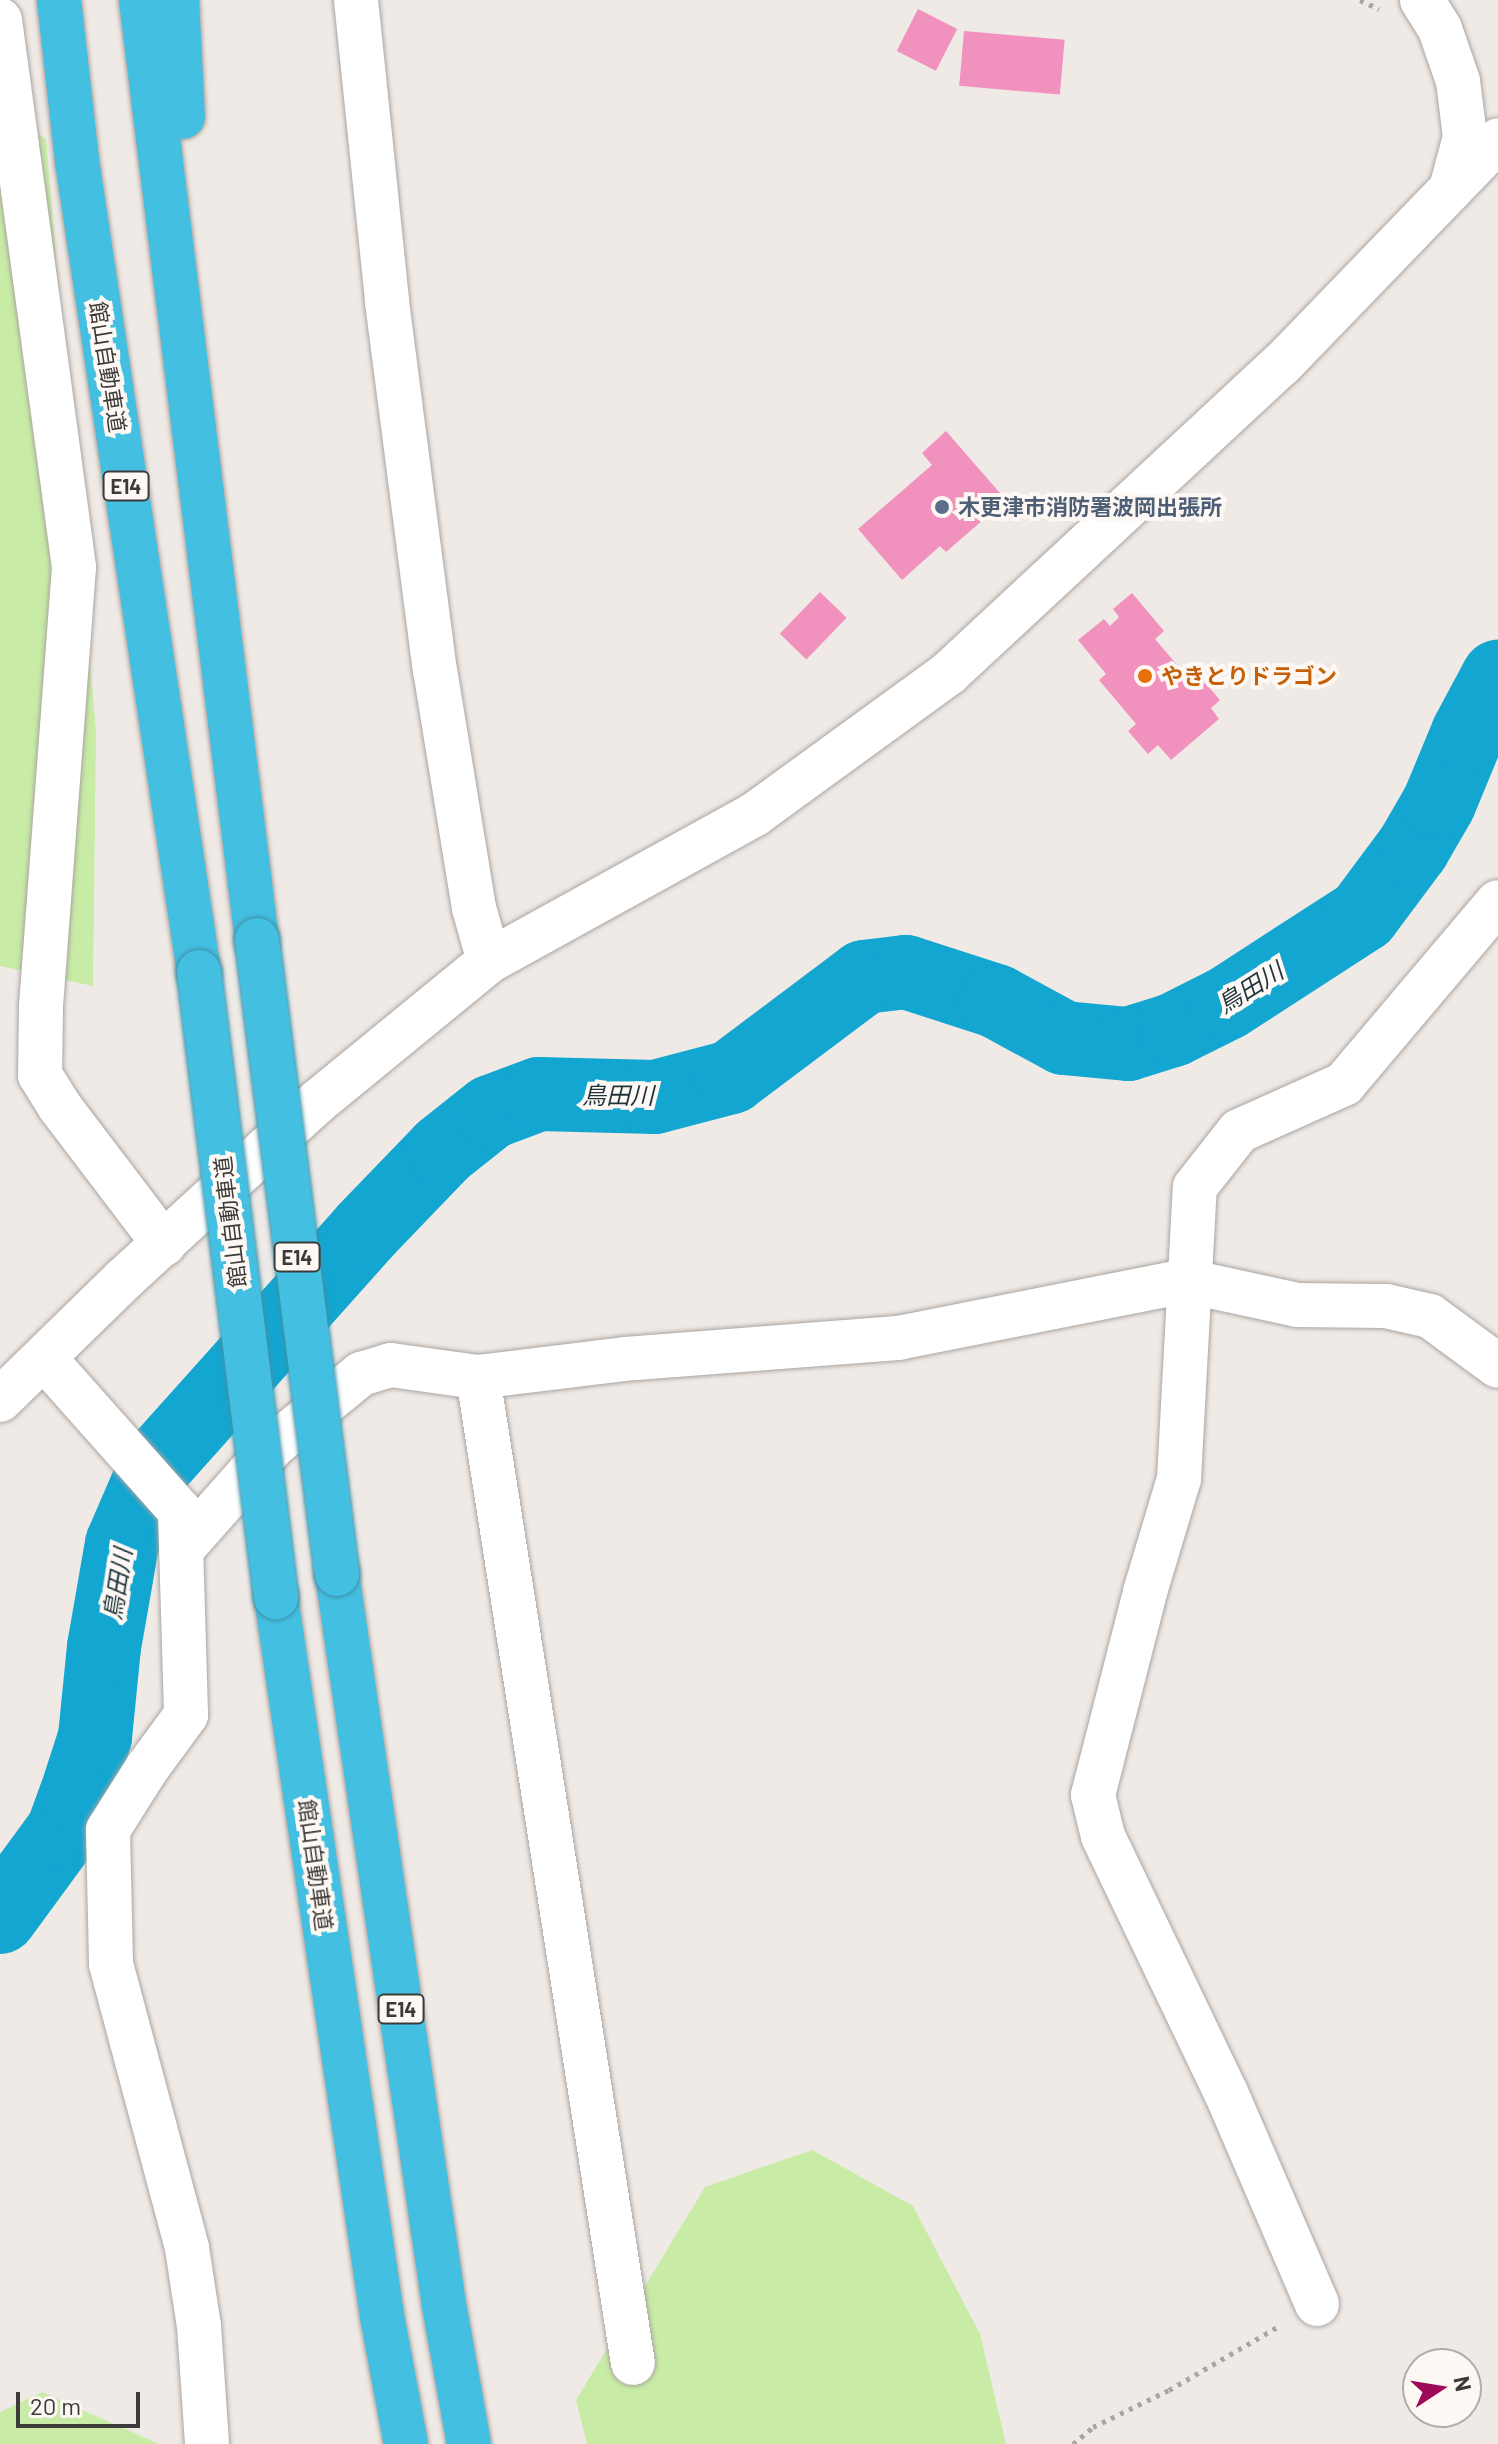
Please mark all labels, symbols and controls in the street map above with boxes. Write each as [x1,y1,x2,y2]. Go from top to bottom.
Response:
street label: 館山自動車道 [85,300,131,434]
road number: E14 [102,470,150,502]
place label: 木更津市消防署波岡出張所 [958,494,1222,520]
marker: 木更津市消防署波岡出張所 [933,498,951,516]
place label: やきとりドラゴン [1161,663,1337,689]
marker: やきとりドラゴン [1136,667,1154,685]
water label: 鳥田川 [1212,956,1288,1018]
water label: 鳥田川 [582,1081,654,1109]
street label: 館山自動車道 [209,1155,251,1289]
road number: E14 [273,1241,321,1273]
water label: 鳥田川 [97,1546,137,1622]
street label: 館山自動車道 [294,1798,338,1932]
road number: E14 [377,1993,425,2025]
north arrow [1402,2348,1482,2428]
text: N [1449,2374,1478,2393]
scale bar [20,2376,144,2426]
text: 20 m [30,2391,81,2420]

